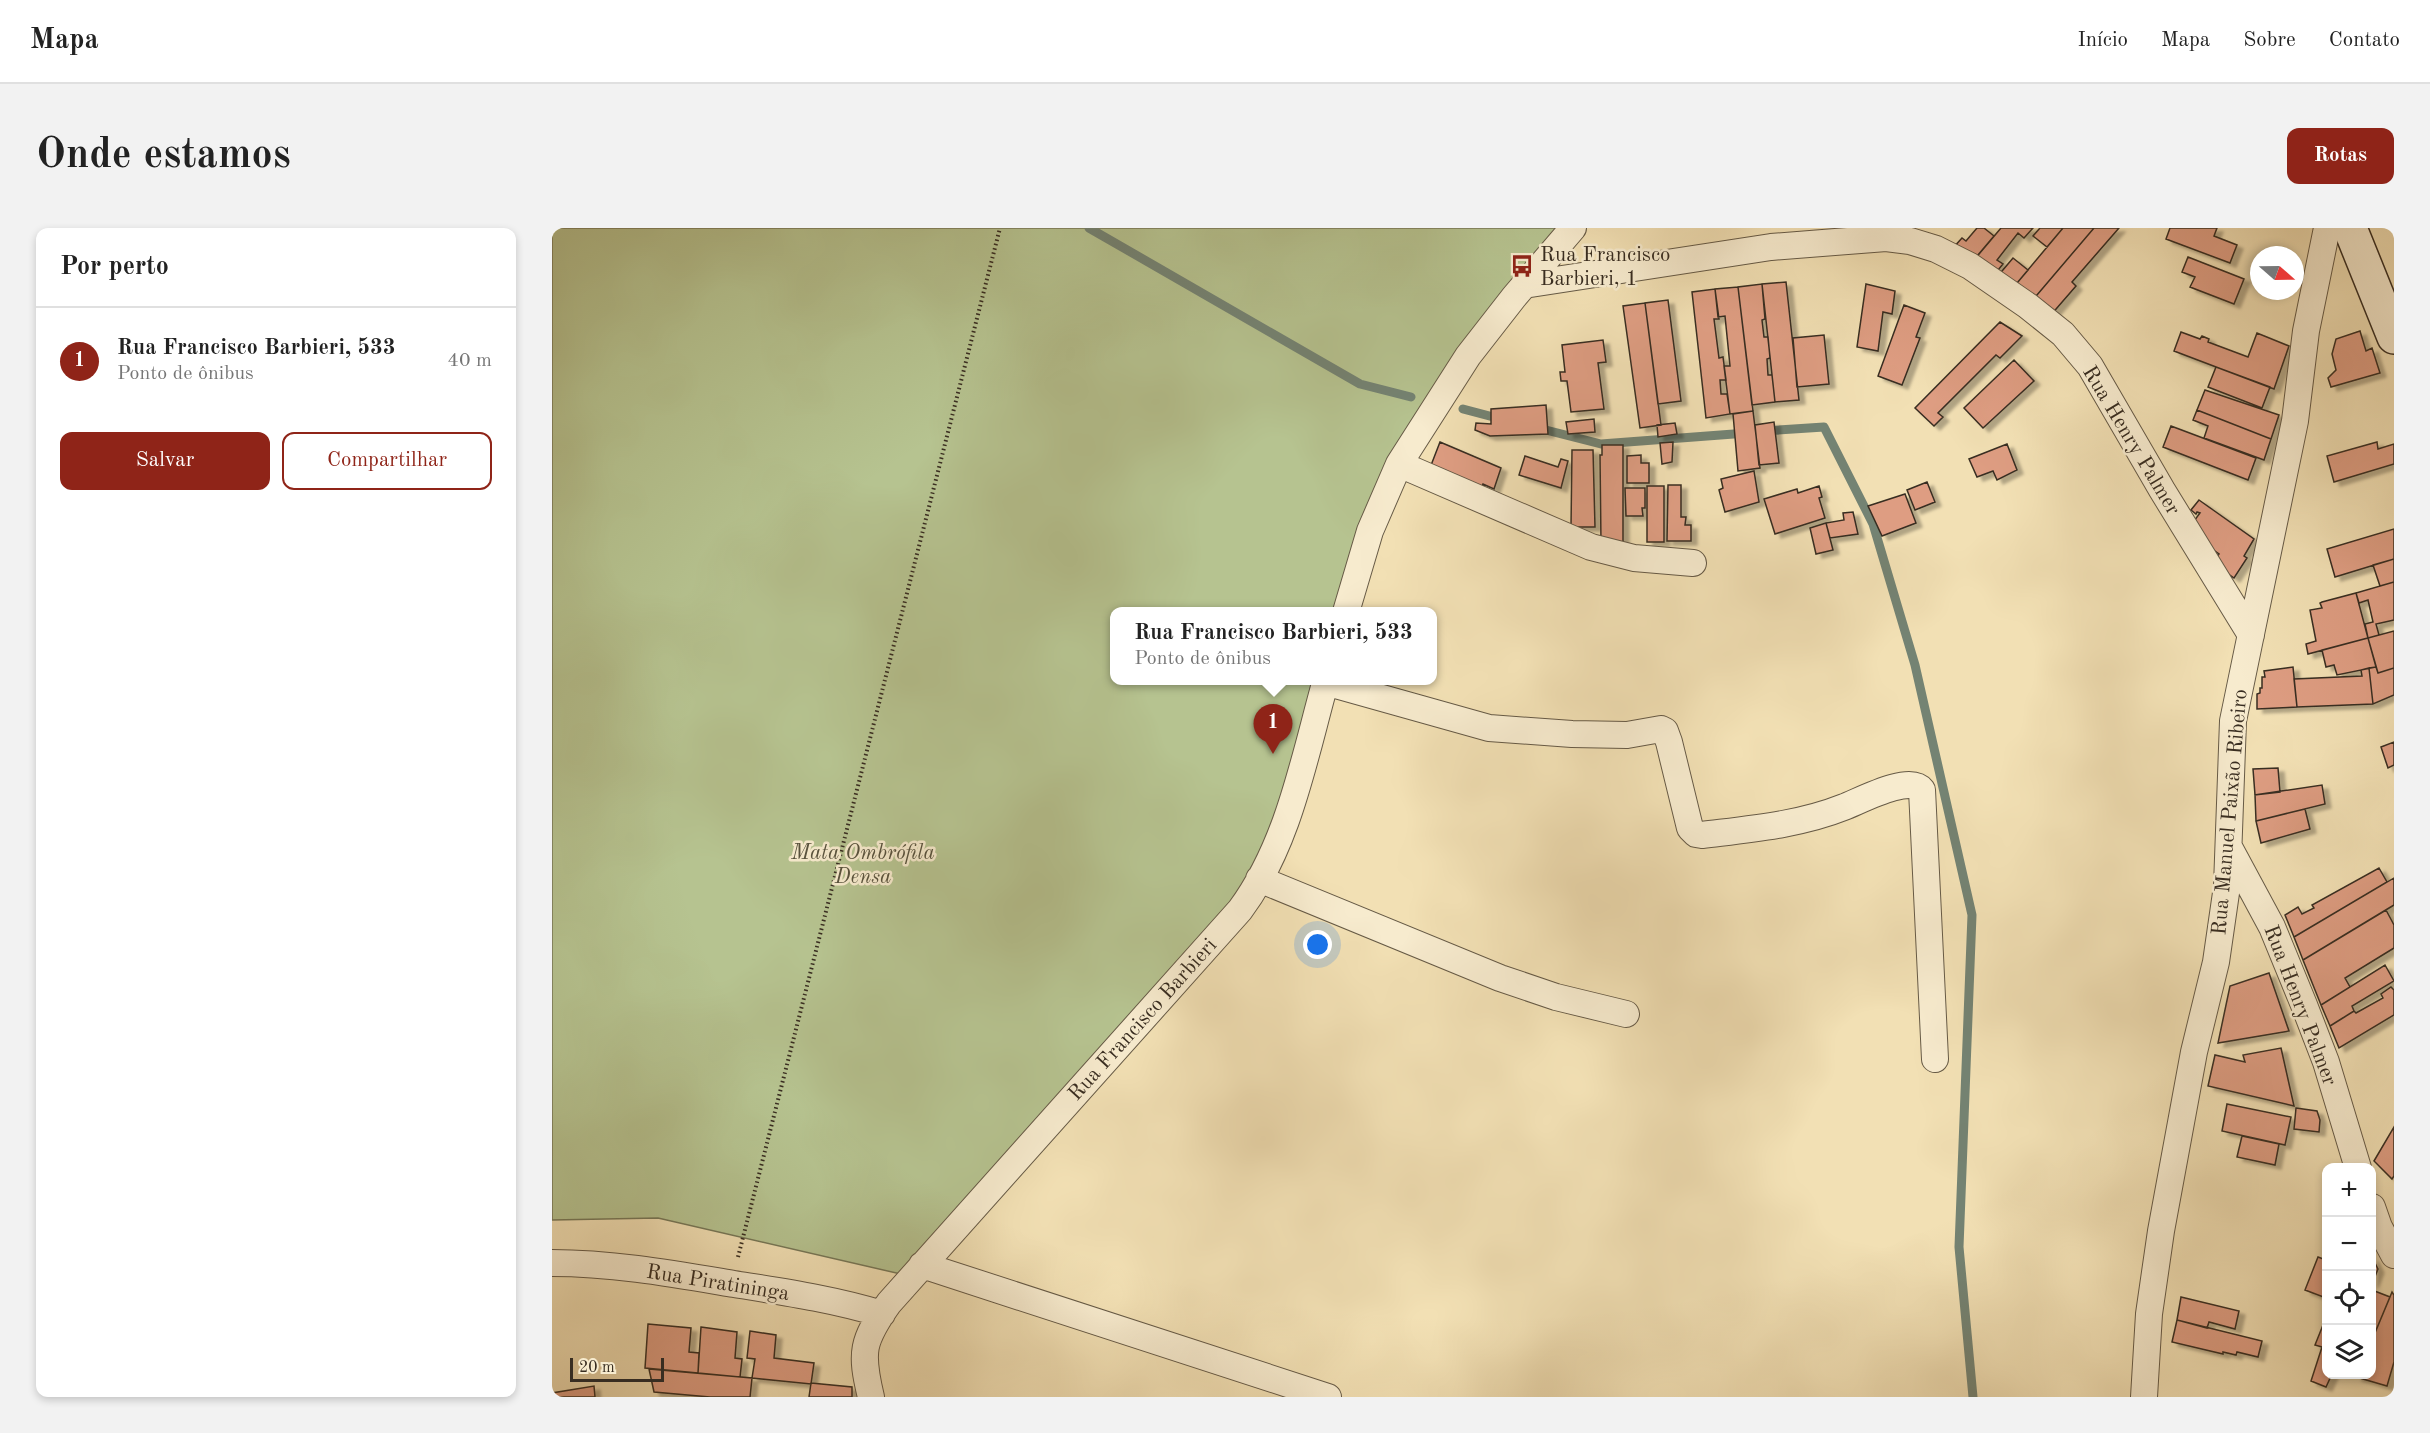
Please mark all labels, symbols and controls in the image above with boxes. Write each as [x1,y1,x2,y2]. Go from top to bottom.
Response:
text: Mapa [30,27,99,55]
text: Início [2077,30,2128,51]
text: Mapa [2161,30,2210,51]
text: Sobre [2243,30,2296,51]
text: Contato [2329,30,2400,51]
button: Rotas [2287,128,2394,184]
text: Onde estamos [36,135,291,177]
place label: Rua Francisco Barbieri, 1 [1540,245,1671,290]
north arrow [2250,246,2304,300]
bus stop icon: Rua Francisco Barbieri, 1 [1509,253,1535,279]
text: Por perto [60,254,169,280]
text: Rua Francisco Barbieri, 533 [117,337,396,359]
text: 1 [74,351,85,371]
text: 40 m [447,351,492,371]
street label: Rua Henry Palmer [2078,362,2184,519]
text: Ponto de ônibus [117,364,254,384]
button: Salvar [60,432,270,490]
button: Compartilhar [282,432,492,490]
popup [1110,607,1437,685]
text: Rua Francisco Barbieri, 533 [1134,622,1413,644]
text: Ponto de ônibus [1134,649,1271,669]
street label: Rua Manuel Paixão Ribeiro [2209,688,2252,936]
pin: 1 [1254,704,1292,754]
park label: Mata Ombrófila Densa [790,843,935,888]
street label: Rua Henry Palmer [2259,922,2340,1089]
your location [1303,930,1332,959]
street label: Rua Francisco Barbieri [1065,935,1221,1105]
map controls [2322,1163,2376,1379]
button: + [2322,1163,2376,1217]
button: − [2322,1217,2376,1271]
street label: Rua Piratininga [645,1262,791,1305]
button: locate [2322,1271,2376,1325]
button: layers [2322,1325,2376,1379]
scale bar [570,1355,664,1382]
text: 20 m [579,1360,615,1376]

